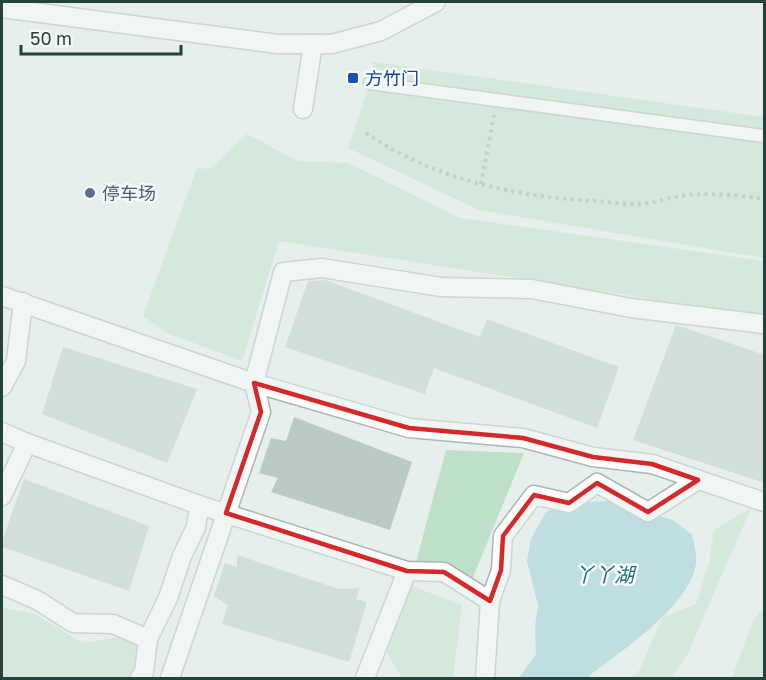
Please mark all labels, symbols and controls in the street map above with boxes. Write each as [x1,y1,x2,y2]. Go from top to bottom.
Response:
scale bar [21,18,182,56]
text: 50 m [30,27,72,49]
place label: 方竹门 [365,67,419,89]
marker: 方竹门 [346,71,360,85]
place label: 停车场 [102,182,156,204]
marker: 停车场 [83,186,97,200]
water label: 丫丫湖 [574,562,637,586]

